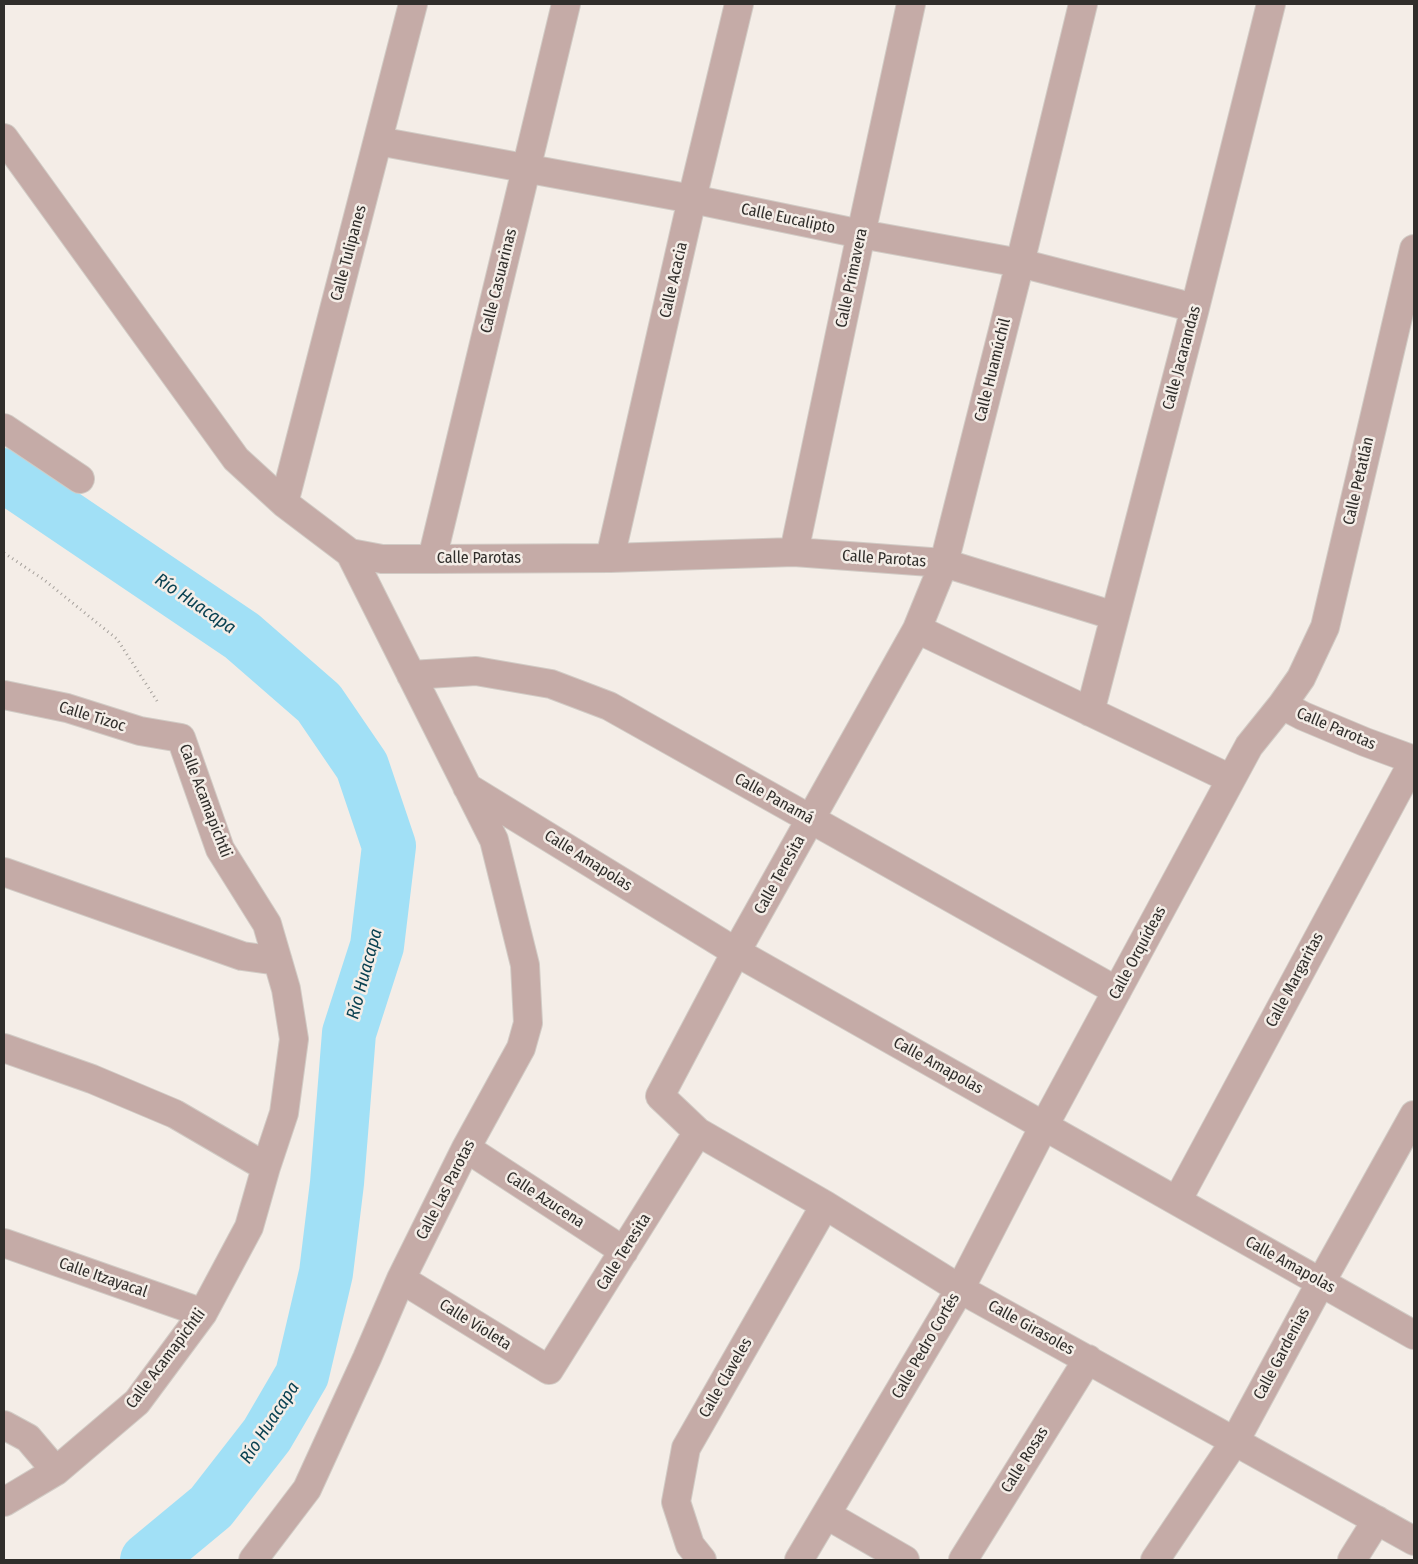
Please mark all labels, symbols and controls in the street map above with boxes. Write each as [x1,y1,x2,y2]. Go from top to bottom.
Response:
street label: Calle Eucalipto [739,200,837,238]
street label: Calle Tulipanes [327,203,371,303]
street label: Calle Casuarinas [477,227,521,335]
street label: Calle Primavera [832,227,872,329]
street label: Calle Acacia [656,240,692,320]
street label: Calle Jacarandas [1159,304,1205,412]
street label: Calle Huamúchil [971,316,1015,424]
street label: Calle Petatlán [1340,435,1378,527]
street label: Calle Parotas [841,546,927,572]
street label: Calle Parotas [437,549,521,569]
water label: Río Huacapa [150,569,240,639]
street label: Calle Tizoc [56,698,128,736]
street label: Calle Parotas [1293,704,1379,754]
street label: Calle Acamapichtli [175,742,235,860]
street label: Calle Panamá [731,769,817,829]
street label: Calle Amapolas [541,826,635,896]
street label: Calle Teresita [751,832,809,918]
street label: Calle Orquídeas [1105,903,1171,1003]
water label: Río Huacapa [343,926,387,1022]
street label: Calle Margaritas [1262,929,1328,1031]
street label: Calle Amapolas [890,1033,986,1099]
street label: Calle Las Parotas [413,1137,479,1243]
street label: Calle Azucena [502,1168,588,1232]
street label: Calle Teresita [593,1210,655,1294]
street label: Calle Amapolas [1242,1232,1338,1298]
street label: Calle Itzayacal [56,1254,150,1302]
street label: Calle Pedro Cortés [888,1290,964,1402]
street label: Calle Violeta [435,1295,515,1355]
street label: Calle Girasoles [984,1296,1078,1360]
street label: Calle Acamapichtli [122,1305,210,1413]
street label: Calle Gardenias [1250,1305,1314,1403]
street label: Calle Claveles [695,1335,757,1421]
water label: Río Huacapa [236,1378,304,1468]
street label: Calle Rosas [997,1424,1053,1496]

